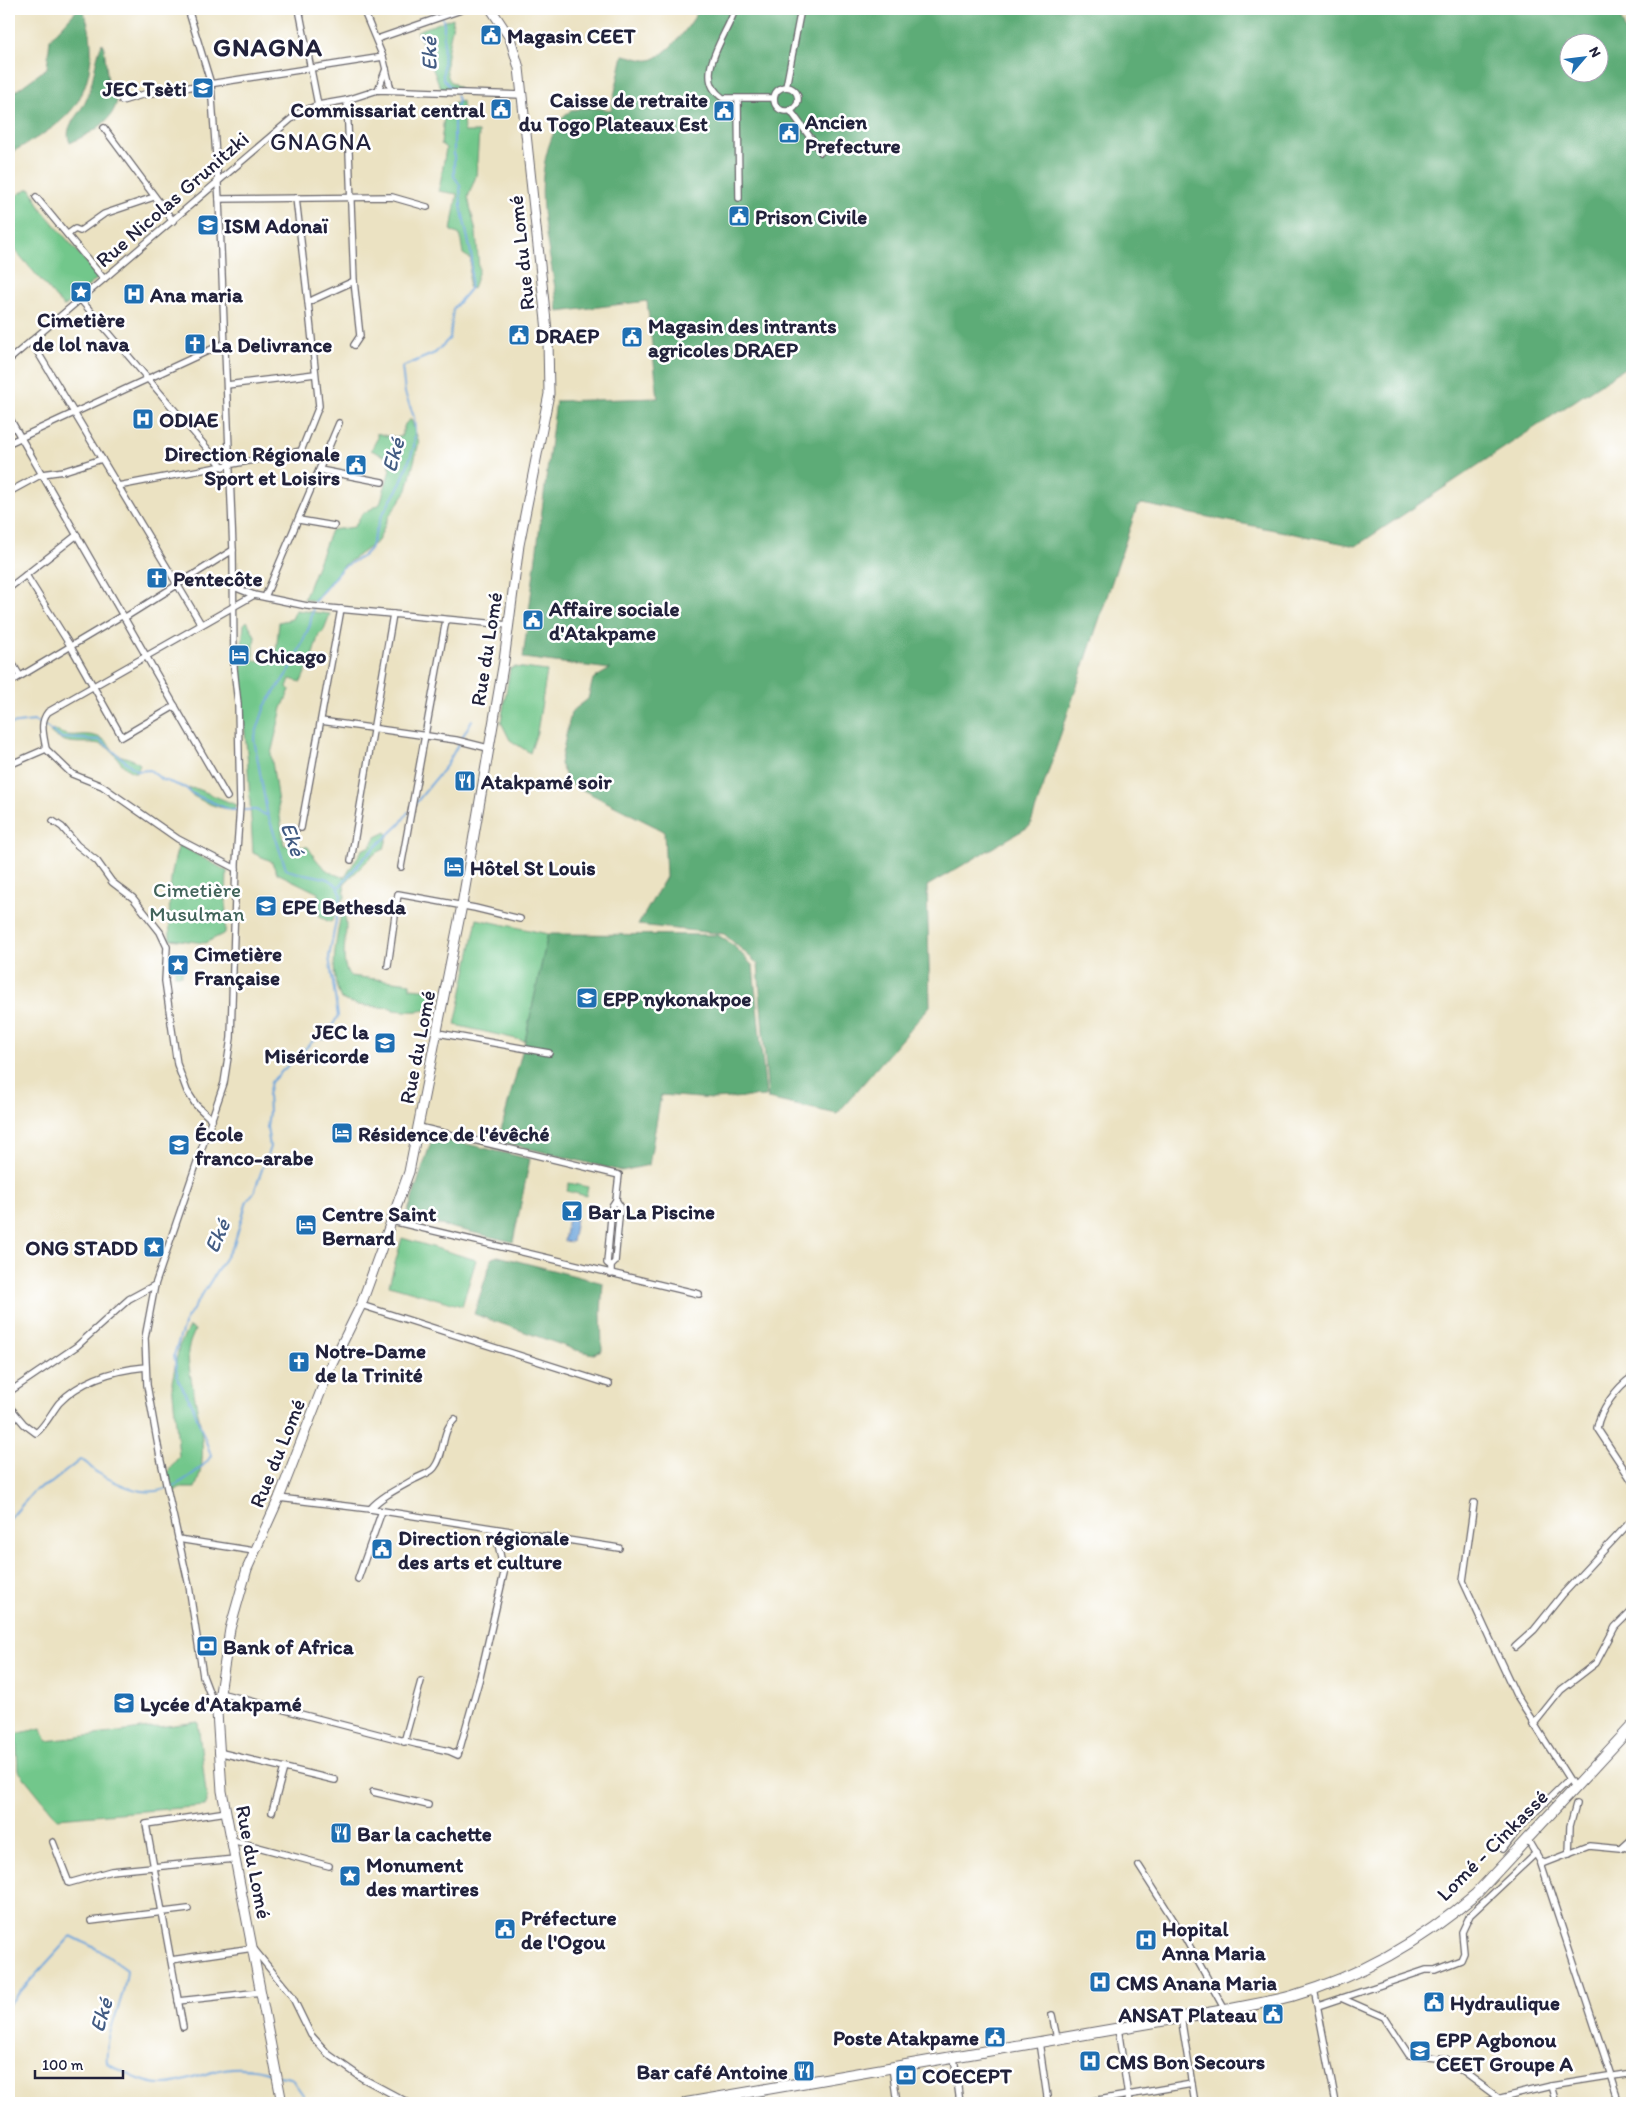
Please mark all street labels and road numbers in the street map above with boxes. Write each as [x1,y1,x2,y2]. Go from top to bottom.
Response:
street label: Rue Nicolas Grunitzki [90,126,254,272]
street label: Rue du Lomé [503,194,539,312]
street label: Rue du Lomé [465,590,507,708]
street label: Rue du Lomé [394,988,440,1106]
street label: Rue du Lomé [244,1395,310,1511]
street label: Lomé - Cinkassé [1431,1784,1553,1906]
street label: Rue du Lomé [231,1803,277,1921]

